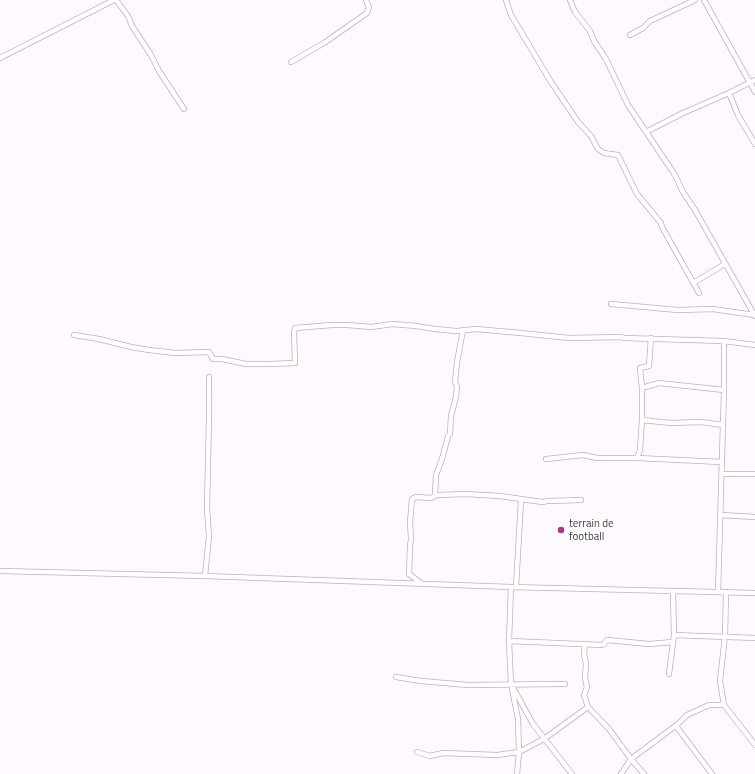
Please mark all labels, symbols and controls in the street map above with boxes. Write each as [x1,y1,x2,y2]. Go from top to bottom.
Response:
place label: terrain de football [569,517,614,543]
marker: terrain de football [556,525,566,535]

